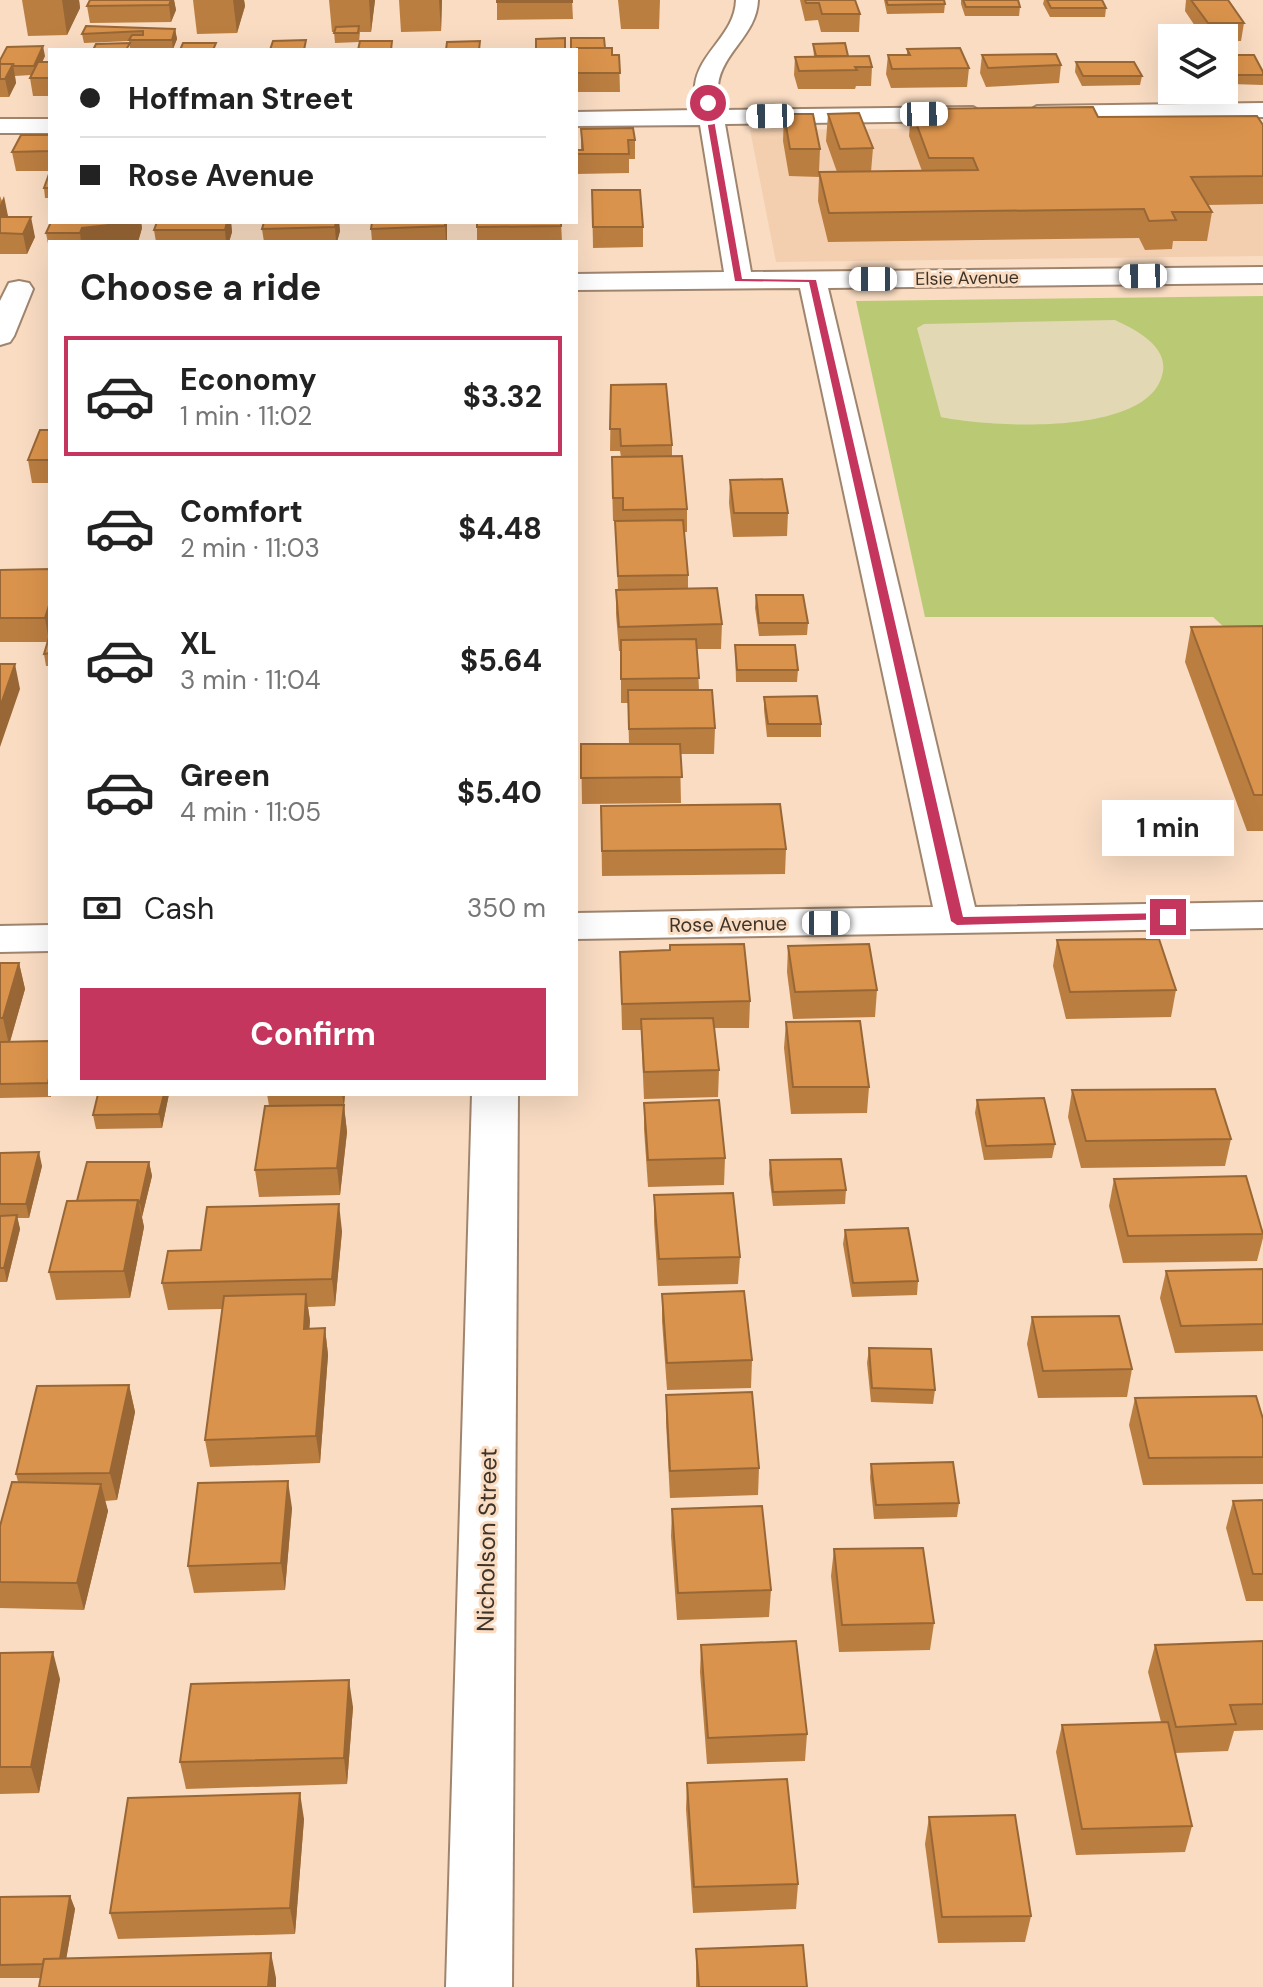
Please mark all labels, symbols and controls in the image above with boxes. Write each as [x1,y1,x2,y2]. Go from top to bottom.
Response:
map controls [1158,24,1238,104]
button: layers [1158,24,1238,104]
text: Hoffman Street [128,79,353,118]
route start [690,85,726,121]
car [900,102,948,126]
car [746,104,794,128]
text: Rose Avenue [128,156,314,195]
text: Choose a ride [80,264,321,311]
car [1119,264,1167,288]
street label: Elsie Avenue [915,265,1019,291]
car [849,267,897,291]
icon: car [84,360,156,432]
text: Economy [180,360,317,399]
text: $3.32 [463,377,542,416]
text: 1 min · 11:02 [180,399,312,433]
icon: car [84,492,156,564]
text: Comfort [180,492,303,531]
text: $4.48 [458,509,542,548]
text: 2 min · 11:03 [180,531,320,565]
icon: car [84,624,156,696]
text: XL [180,624,217,663]
text: $5.64 [460,641,542,680]
text: 3 min · 11:04 [180,663,321,697]
icon: car [84,756,156,828]
text: Green [180,756,270,795]
text: $5.40 [457,773,542,812]
text: 4 min · 11:05 [180,795,321,829]
callout: 1 min [1102,801,1234,857]
text: 1 min [1136,811,1200,845]
icon: cash [80,886,124,930]
text: Cash [144,889,214,928]
text: 350 m [467,891,546,925]
route end [1150,899,1186,935]
street label: Rose Avenue [669,910,787,938]
car [802,911,850,935]
button: Confirm [80,988,546,1080]
street label: Nicholson Street [469,1448,504,1632]

